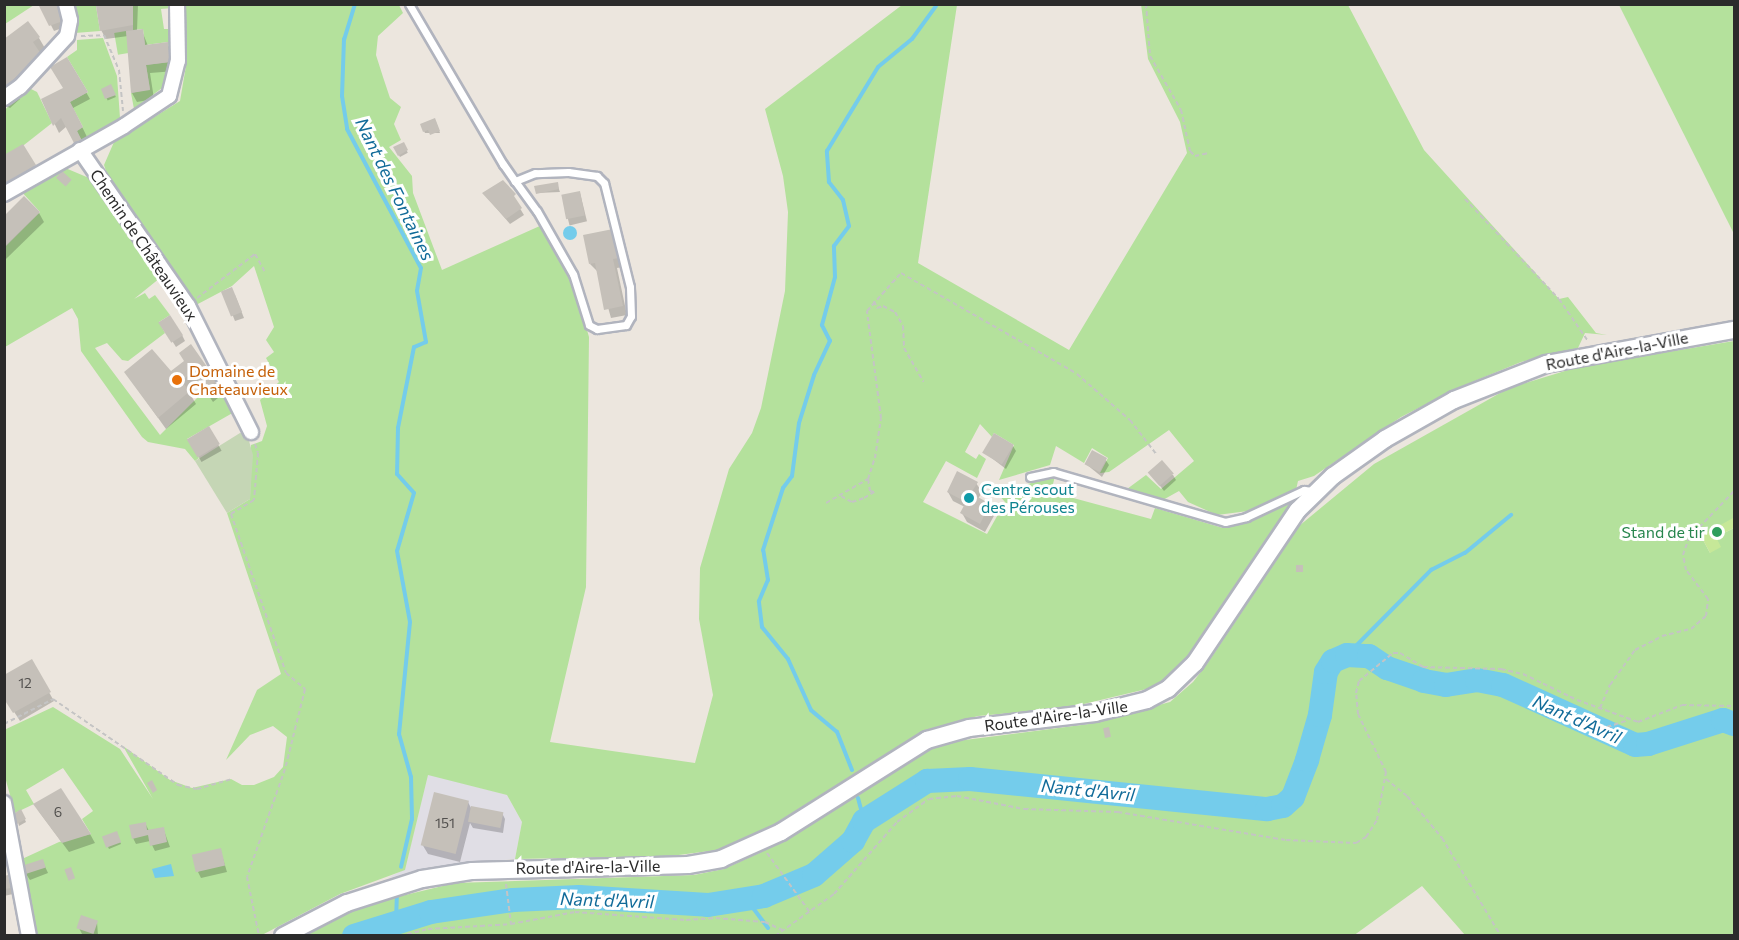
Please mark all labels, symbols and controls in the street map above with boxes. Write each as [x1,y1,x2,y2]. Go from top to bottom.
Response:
water label: Nant des Fontaines [351,114,439,264]
street label: Chemin de Châteauvieux [86,166,202,324]
street label: Route d'Aire-la-Ville [1544,328,1690,374]
place label: Domaine de Chateauvieux [189,361,288,399]
marker: Domaine de Chateauvieux [170,373,184,387]
place label: Centre scout des Pérouses [981,479,1075,517]
marker: Centre scout des Pérouses [962,491,976,505]
place label: Stand de tir [1622,522,1705,542]
marker: Stand de tir [1710,525,1724,539]
house number: 12 [18,675,32,691]
water label: Nant d'Avril [1530,690,1624,748]
street label: Route d'Aire-la-Ville [983,696,1129,736]
water label: Nant d'Avril [1040,774,1136,806]
house number: 6 [54,804,62,820]
house number: 151 [435,815,455,831]
street label: Route d'Aire-la-Ville [515,856,661,878]
water label: Nant d'Avril [560,888,654,912]

